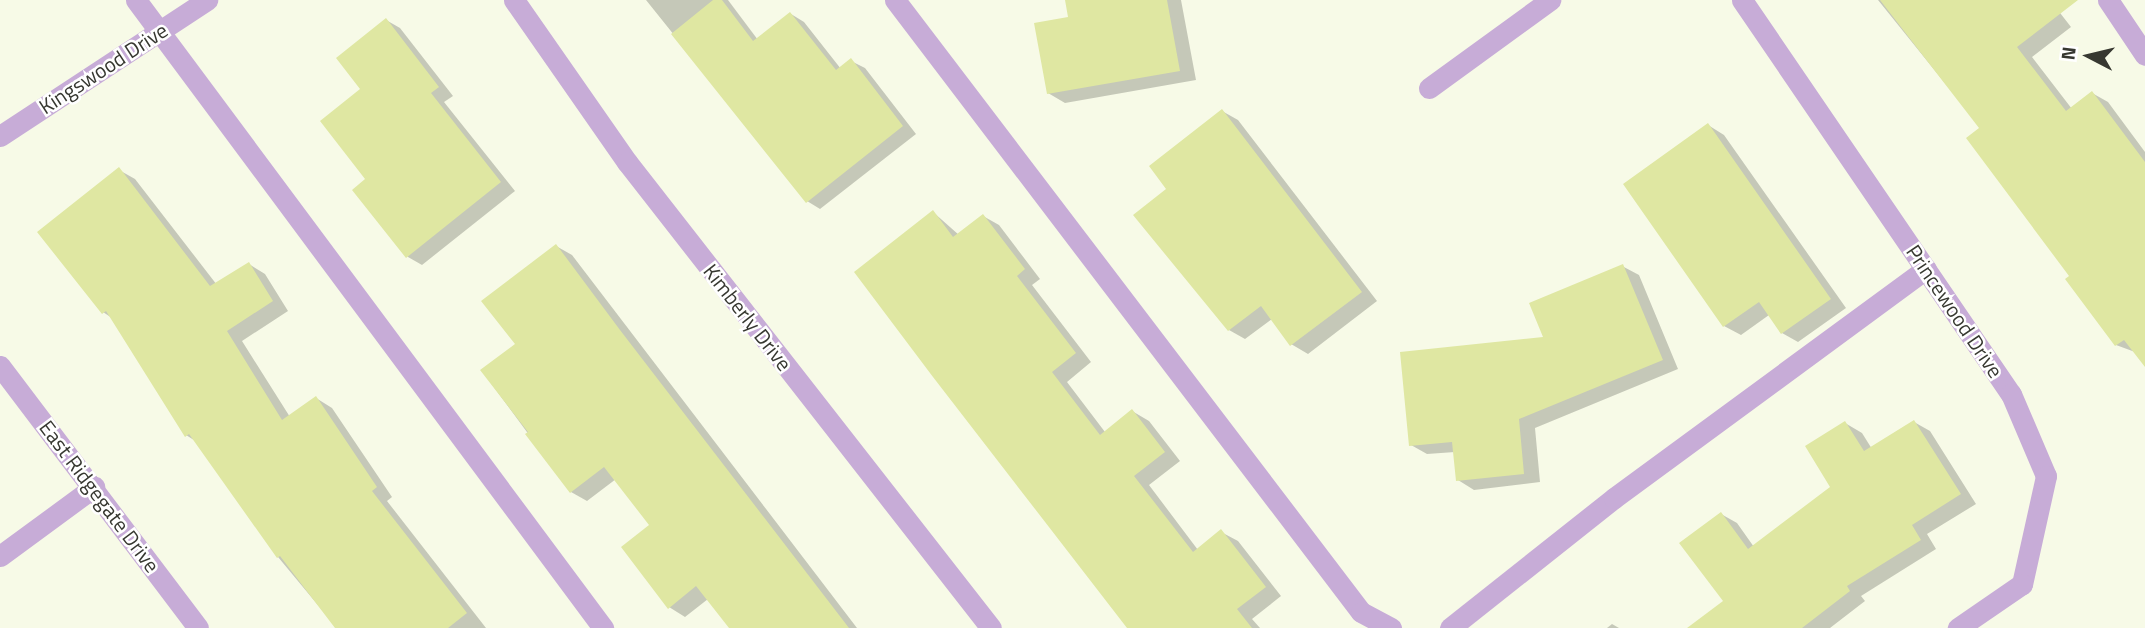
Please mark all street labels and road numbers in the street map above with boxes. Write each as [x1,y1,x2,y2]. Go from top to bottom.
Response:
street label: Kingswood Drive [34,17,172,119]
street label: Princewood Drive [1901,240,2009,382]
street label: Kimberly Drive [698,259,798,375]
street label: East Ridgegate Drive [35,415,165,577]

